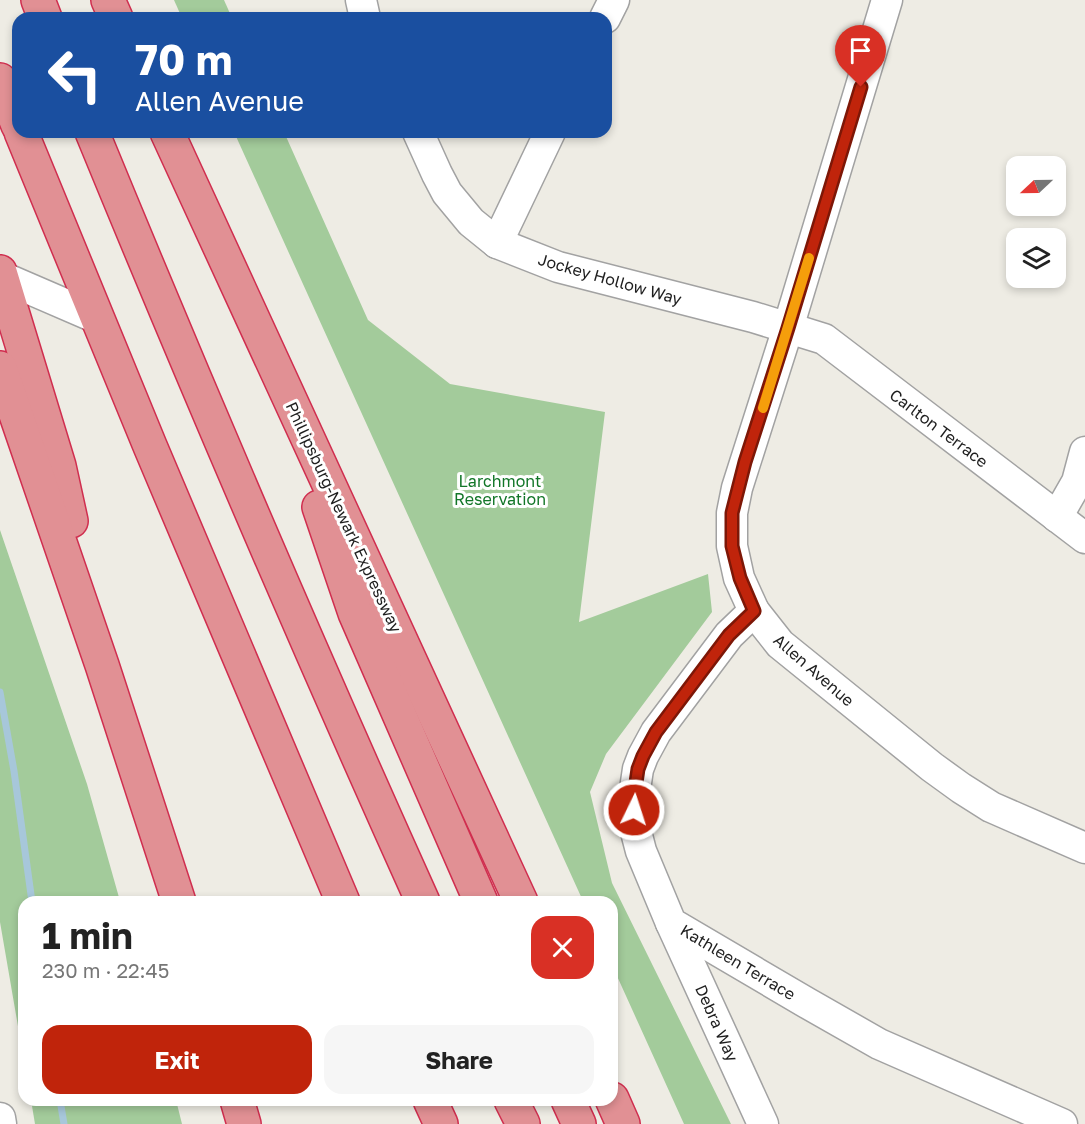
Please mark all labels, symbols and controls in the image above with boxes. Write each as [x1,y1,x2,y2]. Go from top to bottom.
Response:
pin [835,25,886,87]
text: 70 m [135,34,232,84]
icon: arrive [844,34,877,67]
icon: left [36,36,114,114]
text: Allen Avenue [135,85,304,117]
north arrow [1006,156,1066,216]
map controls [1006,156,1066,288]
button: layers [1006,228,1066,288]
street label: Jockey Hollow Way [536,249,684,309]
street label: Carlton Terrace [886,385,992,471]
street label: Phillipsburg-Newark Expressway [282,398,406,636]
park label: Larchmont Reservation [454,471,546,509]
street label: Allen Avenue [770,630,858,710]
position arrow [602,778,666,842]
text: 1 min [42,914,133,957]
button: close [531,916,594,979]
street label: Kathleen Terrace [677,920,799,1004]
text: 230 m · 22:45 [42,958,169,982]
street label: Debra Way [691,982,743,1064]
button: Exit [42,1025,312,1094]
button: Share [324,1025,594,1094]

